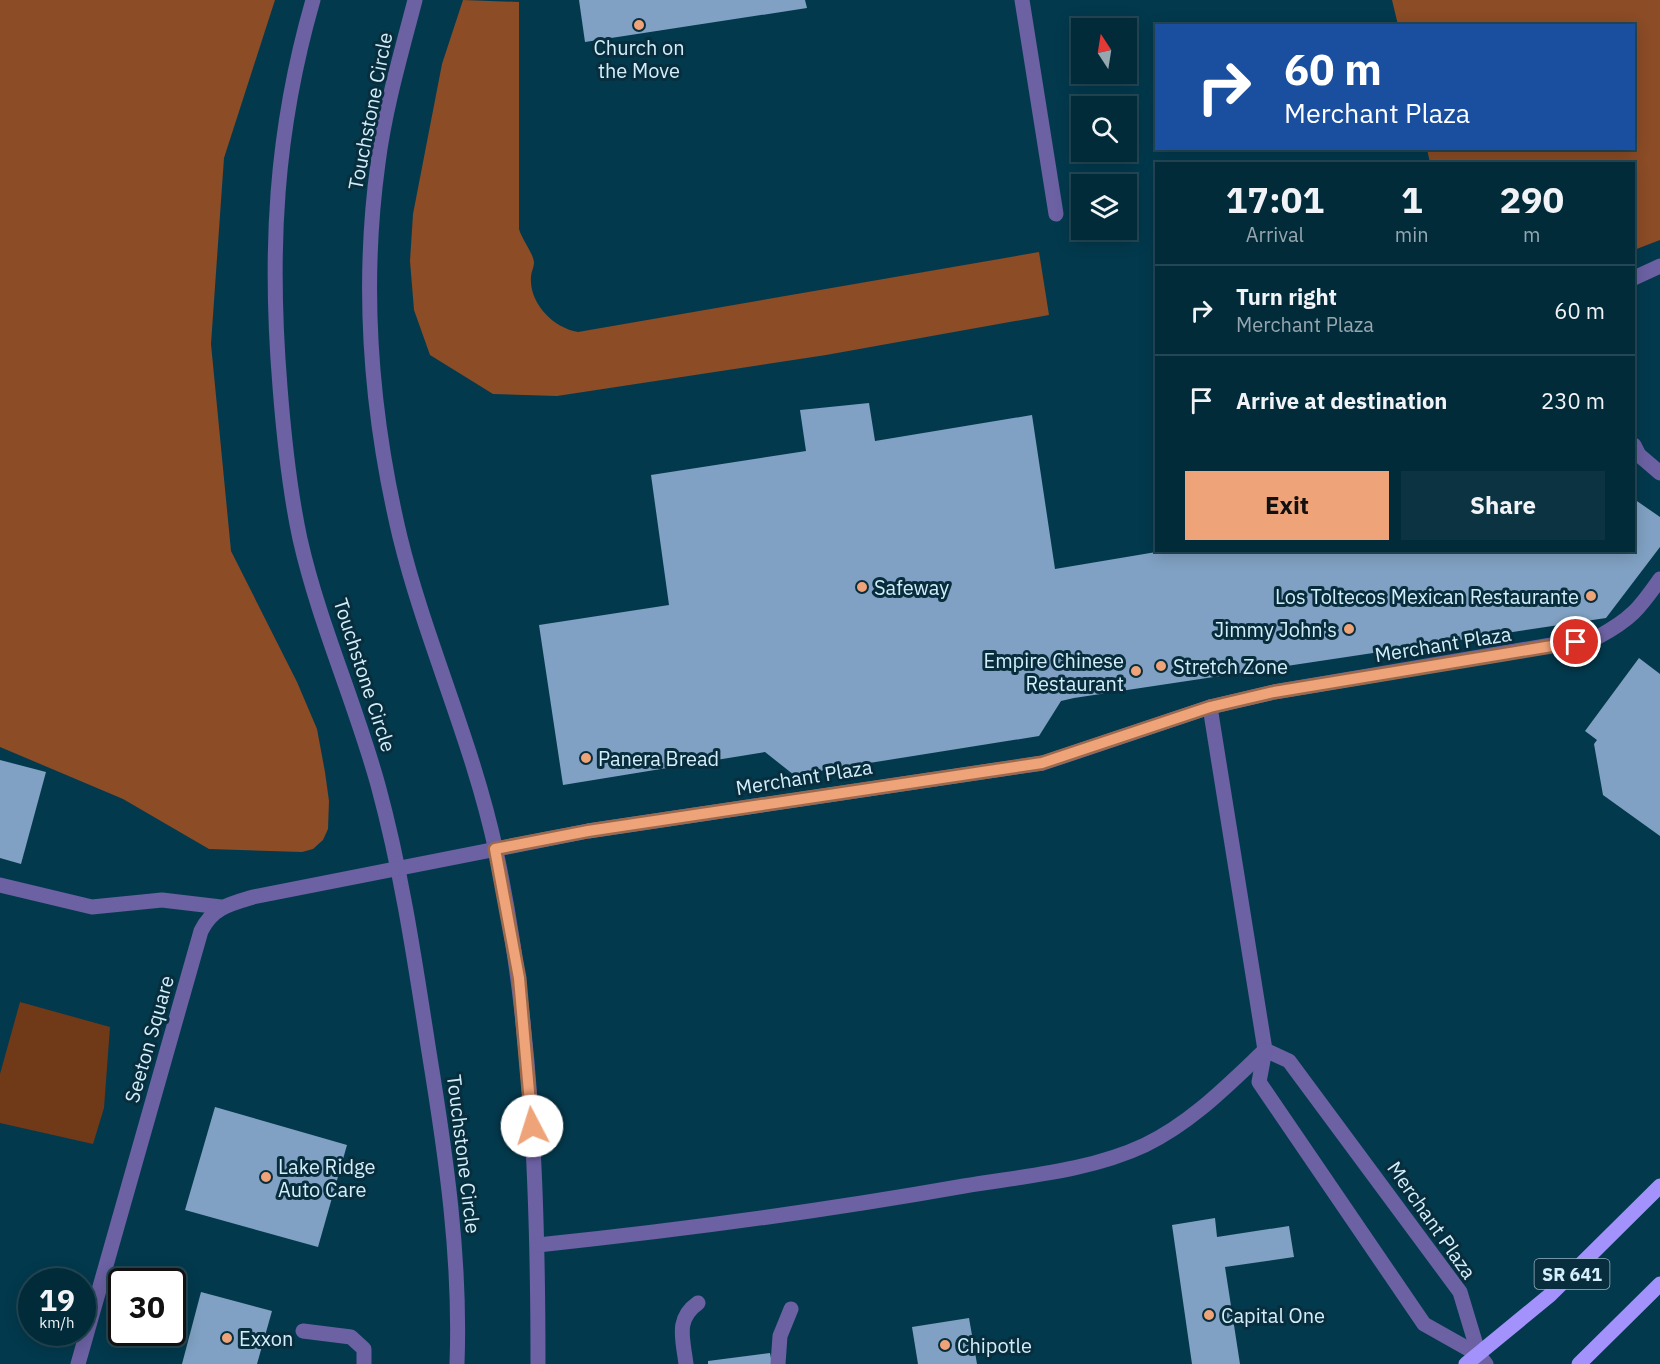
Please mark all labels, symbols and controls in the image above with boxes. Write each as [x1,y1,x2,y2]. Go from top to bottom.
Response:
marker: Church on the Move [632,18,646,32]
north arrow [1071,18,1137,84]
map controls [1071,18,1137,240]
street label: Touchstone Circle [341,30,399,192]
place label: Church on the Move [593,34,685,84]
text: 60 m [1284,42,1382,97]
icon: right [1185,48,1263,126]
text: Merchant Plaza [1284,95,1470,130]
button: search [1071,96,1137,162]
button: layers [1071,174,1137,240]
text: 17:01 [1226,176,1324,223]
text: 1 [1401,176,1423,223]
text: 290 [1499,176,1564,223]
text: Arrival [1246,221,1304,248]
text: min [1395,221,1429,248]
text: m [1523,221,1541,248]
text: Turn right [1236,282,1337,311]
icon: right [1185,294,1218,327]
text: 60 m [1554,296,1605,325]
text: Merchant Plaza [1236,311,1374,338]
icon: arrive [1185,384,1218,417]
text: Arrive at destination [1236,386,1447,415]
text: 230 m [1541,386,1605,415]
button: Exit [1185,471,1389,540]
button: Share [1401,471,1605,540]
place label: Safeway [874,574,949,601]
marker: Safeway [855,580,869,594]
place label: Los Toltecos Mexican Restaurante [1275,583,1579,610]
marker: Los Toltecos Mexican Restaurante [1584,589,1598,603]
street label: Touchstone Circle [327,595,403,755]
place label: Jimmy John's [1214,616,1337,643]
pin [1550,616,1601,667]
street label: Merchant Plaza [1373,620,1514,668]
marker: Jimmy John's [1342,622,1356,636]
icon: arrive [1559,625,1592,658]
place label: Empire Chinese Restaurant [984,647,1124,697]
place label: Stretch Zone [1173,653,1288,680]
marker: Stretch Zone [1154,659,1168,673]
marker: Empire Chinese Restaurant [1129,664,1143,678]
place label: Panera Bread [598,745,719,772]
marker: Panera Bread [579,751,593,765]
street label: Merchant Plaza [734,753,875,801]
street label: Seeton Square [118,972,180,1106]
street label: Touchstone Circle [441,1073,487,1235]
position arrow [500,1094,564,1158]
place label: Lake Ridge Auto Care [278,1153,375,1203]
street label: Merchant Plaza [1381,1156,1483,1284]
marker: Lake Ridge Auto Care [259,1170,273,1184]
road number: SR 641 [1534,1259,1610,1289]
speed limit sign: 30 [108,1268,186,1346]
text: 19 [39,1280,75,1319]
place label: Capital One [1221,1302,1325,1329]
marker: Capital One [1202,1308,1216,1322]
text: km/h [39,1313,75,1332]
place label: Exxon [239,1325,293,1352]
marker: Exxon [220,1331,234,1345]
place label: Chipotle [957,1332,1032,1359]
marker: Chipotle [938,1338,952,1352]

